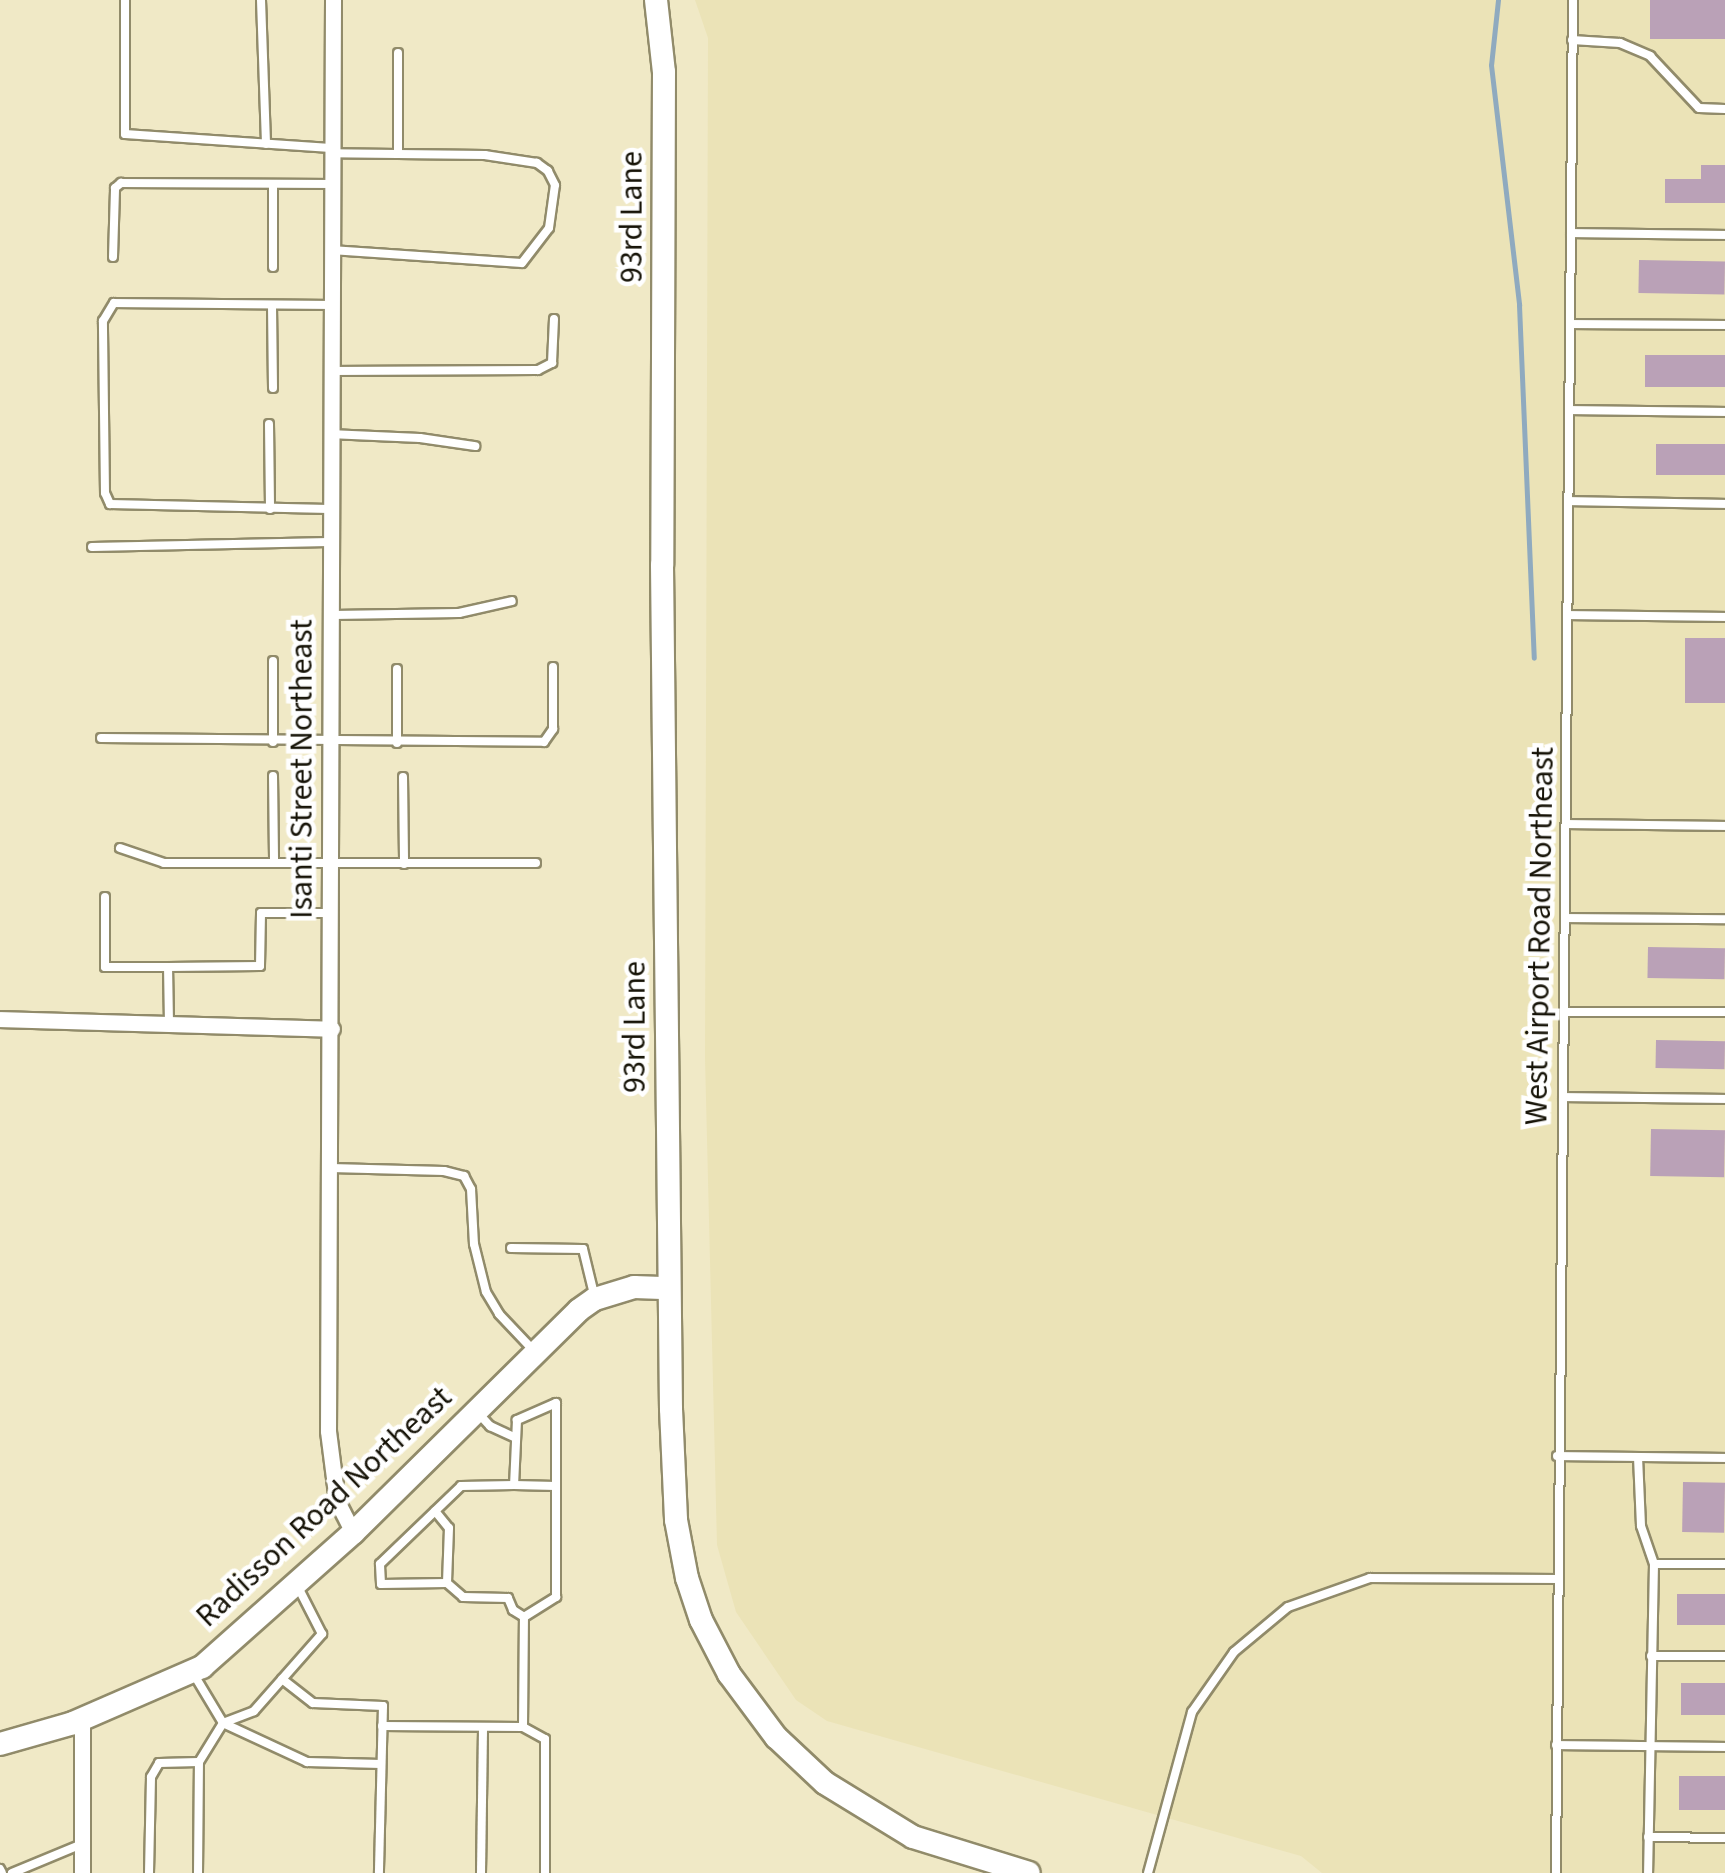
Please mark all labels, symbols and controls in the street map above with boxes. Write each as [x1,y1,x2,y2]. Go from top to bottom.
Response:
street label: 93rd Lane [613,151,651,283]
street label: Isanti Street Northeast [283,619,321,919]
street label: West Airport Road Northeast [1518,747,1562,1125]
street label: 93rd Lane [616,961,654,1093]
street label: Radisson Road Northeast [188,1379,460,1635]

